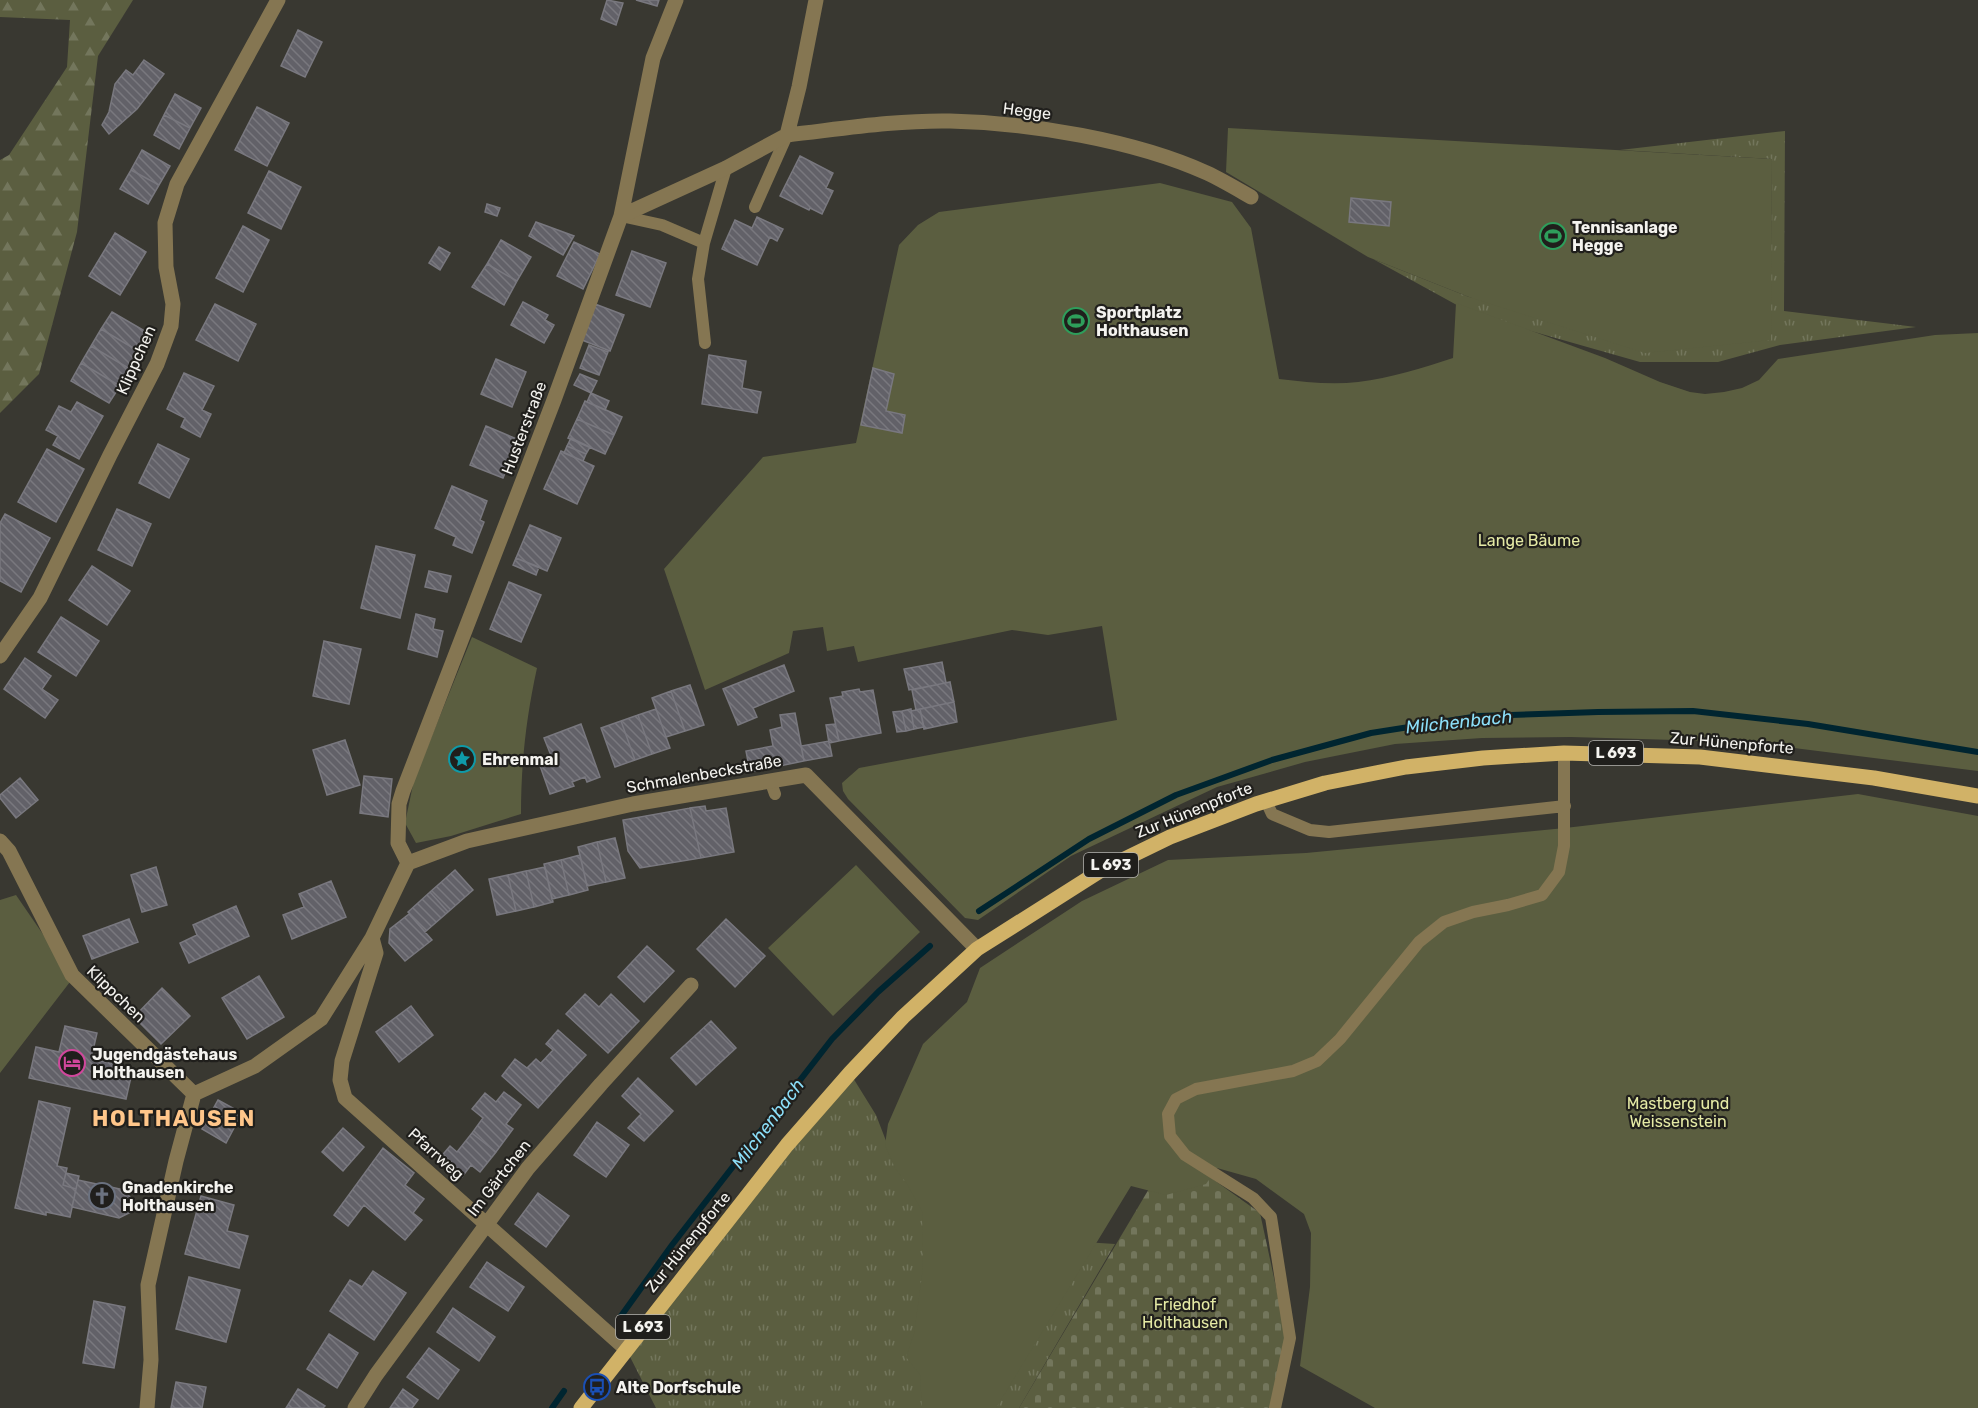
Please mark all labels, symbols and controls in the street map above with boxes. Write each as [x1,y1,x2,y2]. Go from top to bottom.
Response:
street label: Hegge [1002,99,1052,123]
place label: Tennisanlage Hegge [1572,218,1678,255]
sports icon: Tennisanlage Hegge [1538,221,1568,251]
place label: Sportplatz Holthausen [1096,303,1188,340]
sports icon: Sportplatz Holthausen [1061,306,1091,336]
street label: Klippchen [112,322,160,398]
street label: Husterstraße [498,379,550,477]
park label: Lange Bäume [1478,531,1580,550]
water label: Milchenbach [1405,705,1513,739]
street label: Zur Hünenpforte [1669,728,1795,758]
road number: L 693 [1589,741,1643,765]
place icon: Ehrenmal [447,744,477,774]
place label: Ehrenmal [482,750,558,769]
street label: Schmalenbeckstraße [625,751,783,797]
street label: Zur Hünenpforte [1133,778,1255,842]
road number: L 693 [1084,853,1138,877]
street label: Klippchen [83,962,149,1026]
place label: Jugendgästehaus Holthausen [92,1045,237,1082]
hotel icon: Jugendgästehaus Holthausen [57,1048,87,1078]
water label: Milchenbach [727,1075,809,1173]
park label: Mastberg und Weissenstein [1627,1094,1729,1131]
district label: HOLTHAUSEN [92,1105,256,1132]
street label: Pfarrweg [404,1124,468,1184]
street label: Im Gärtchen [463,1136,535,1220]
place label: Gnadenkirche Holthausen [122,1178,234,1215]
church icon: Gnadenkirche Holthausen [87,1181,117,1211]
street label: Zur Hünenpforte [642,1188,734,1296]
park label: Friedhof Holthausen [1142,1295,1228,1332]
road number: L 693 [616,1315,670,1339]
bus stop icon: Alte Dorfschule [582,1372,612,1402]
place label: Alte Dorfschule [616,1378,741,1397]

